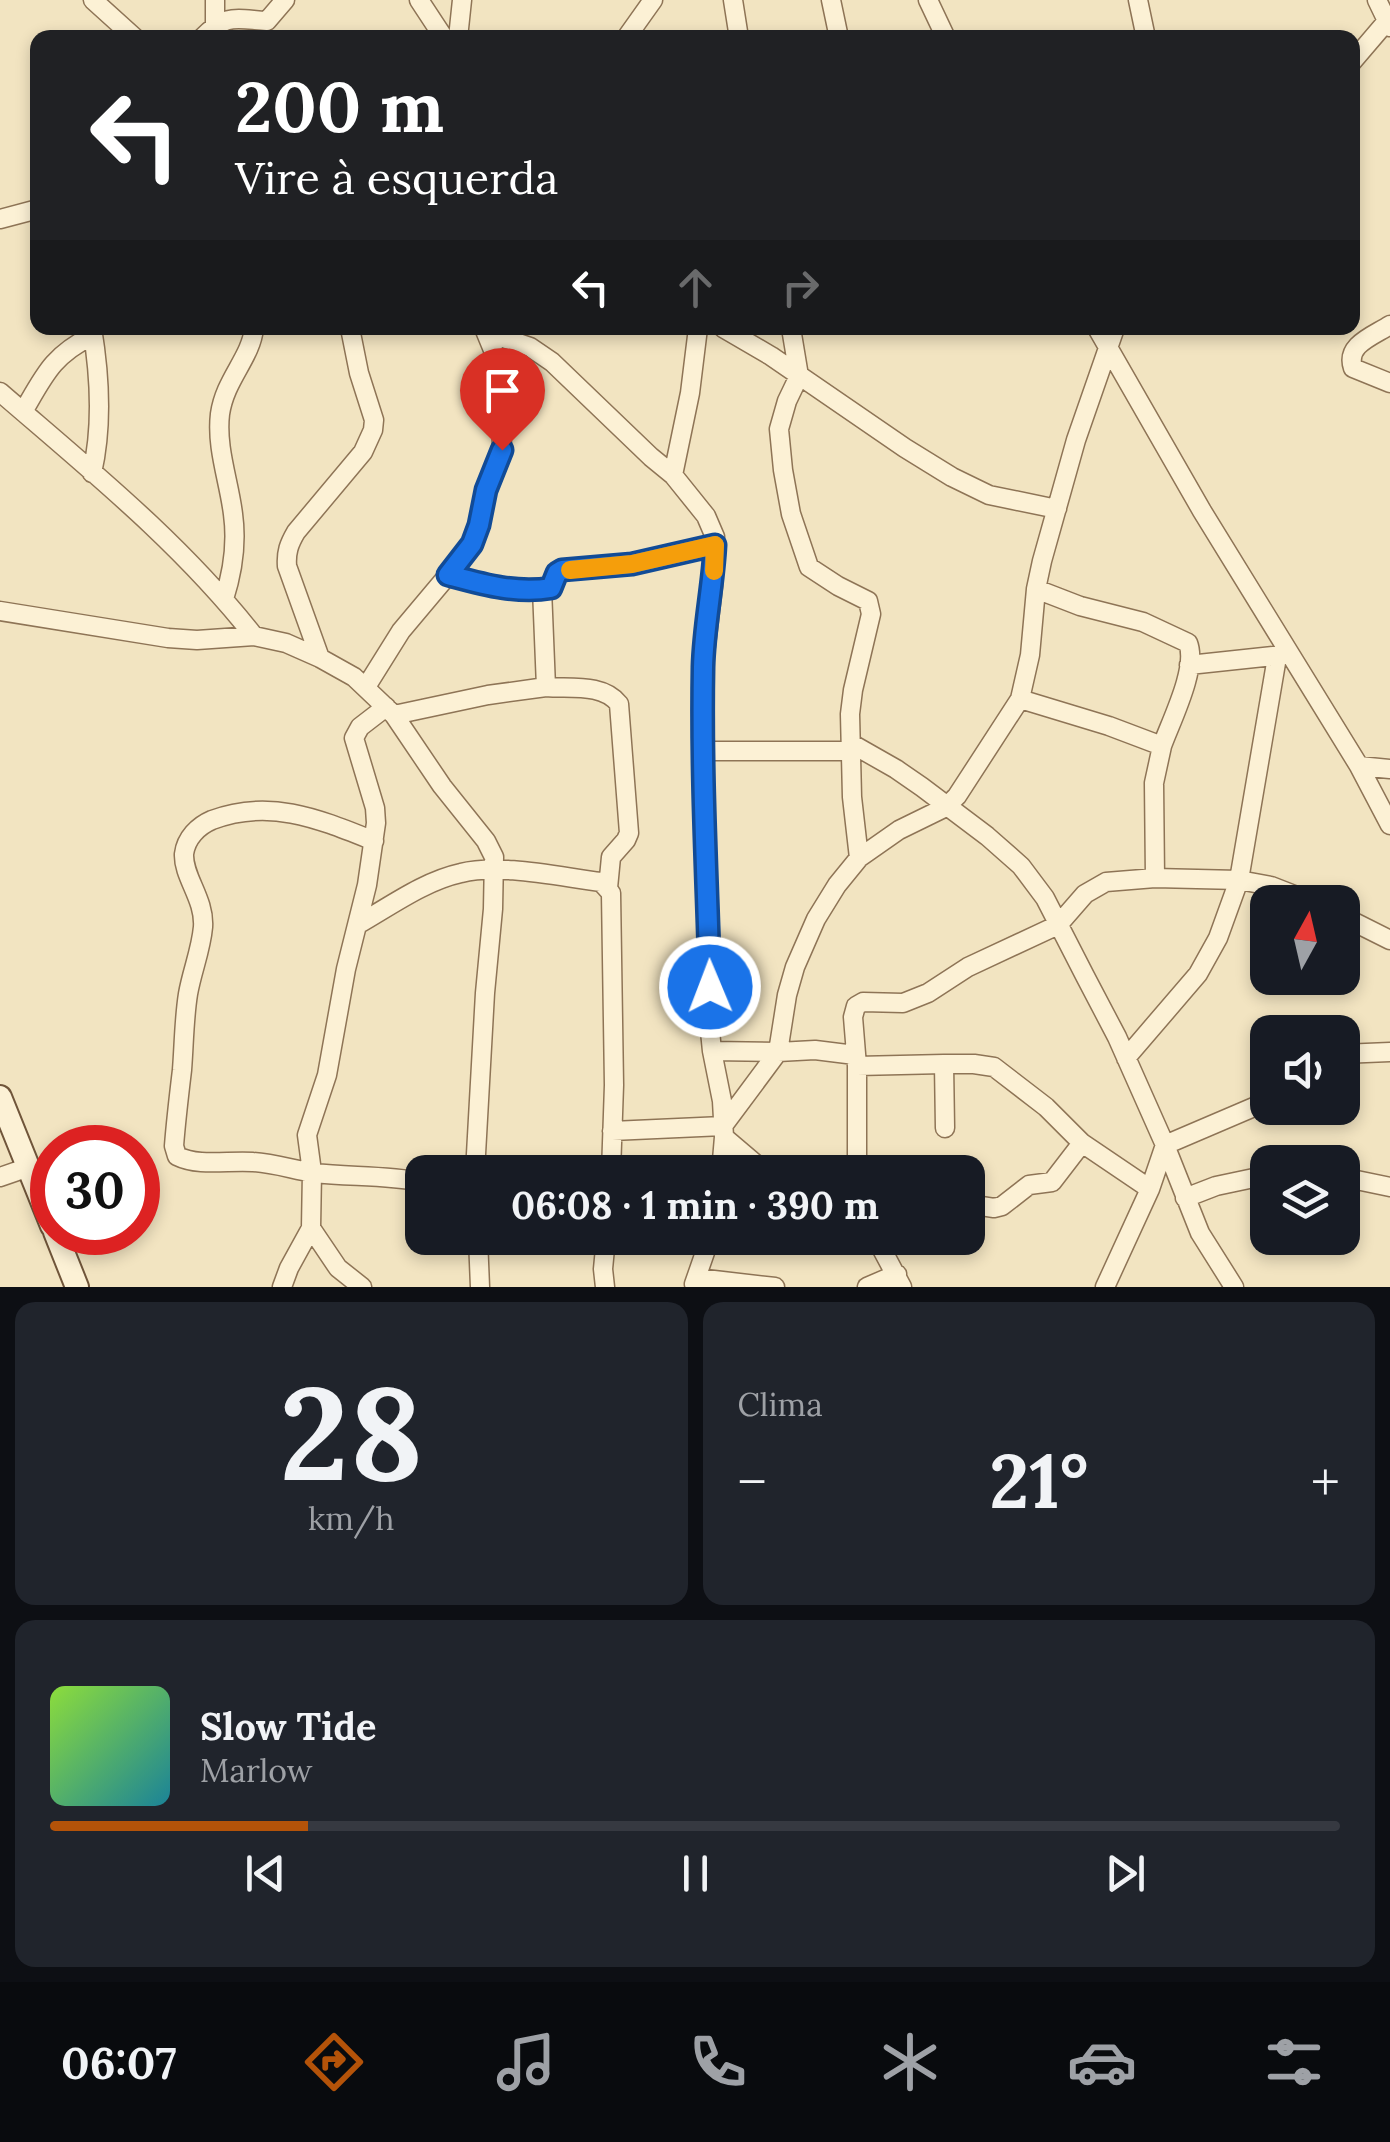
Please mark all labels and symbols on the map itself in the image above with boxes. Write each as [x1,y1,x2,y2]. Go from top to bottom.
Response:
pin [460,348,545,451]
north arrow [1250,885,1360,995]
position arrow [658,935,762,1039]
speed limit sign: 30 [30,1125,160,1255]

